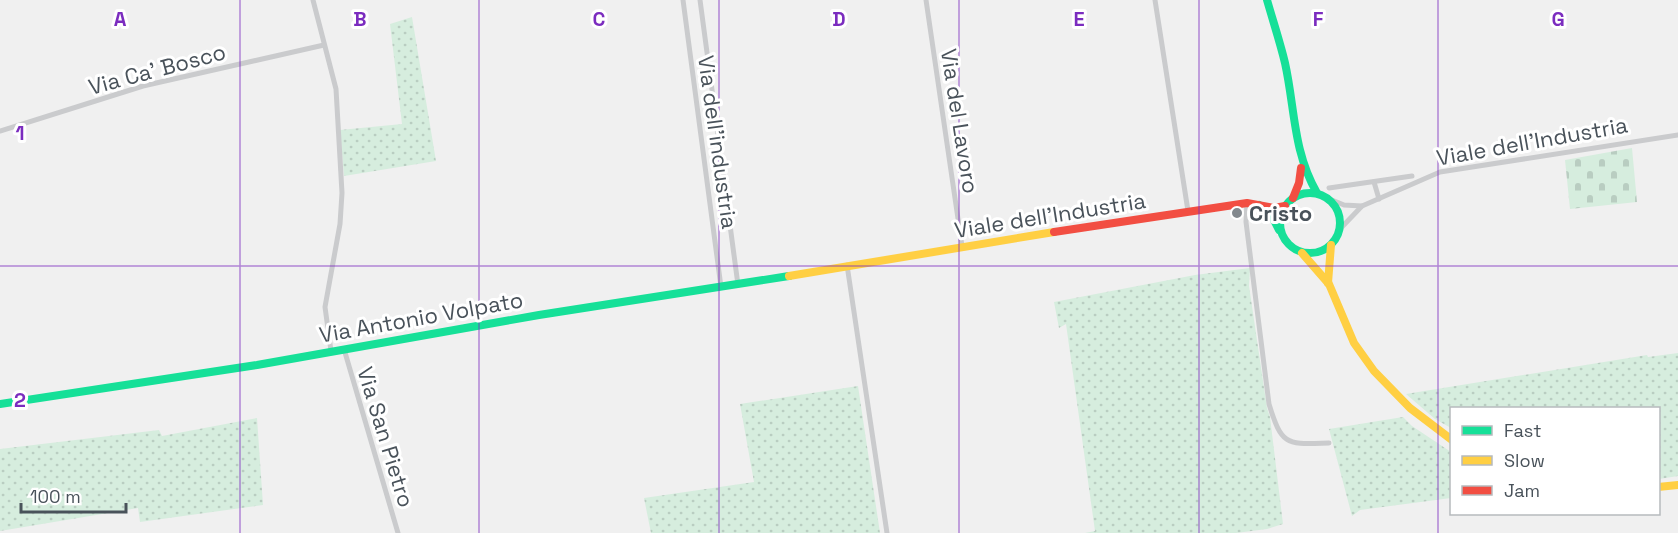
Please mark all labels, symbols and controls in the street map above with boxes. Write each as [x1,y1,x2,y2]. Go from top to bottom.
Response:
text: A [114,6,127,32]
text: B [353,6,367,32]
text: C [593,6,606,32]
text: D [832,6,846,32]
text: E [1073,6,1085,32]
text: F [1313,6,1324,32]
text: G [1551,6,1565,32]
street label: Via Ca' Bosco [85,37,229,101]
street label: Via del Lavoro [935,47,985,195]
street label: Via dell'industria [692,53,744,231]
street label: Viale dell'Industria [1434,110,1630,172]
text: 1 [15,120,25,146]
street label: Viale dell'Industria [952,186,1148,244]
place label: Cristo [1249,199,1312,227]
marker: Cristo [1230,206,1244,220]
street label: Via Antonio Volpato [317,285,525,349]
street label: Via San Pietro [351,363,421,511]
text: 2 [14,387,26,413]
legend [1450,407,1660,515]
text: Fast [1504,419,1541,442]
text: Slow [1504,449,1545,472]
scale bar [21,476,126,514]
text: Jam [1504,479,1540,502]
text: 100 m [30,485,81,508]

